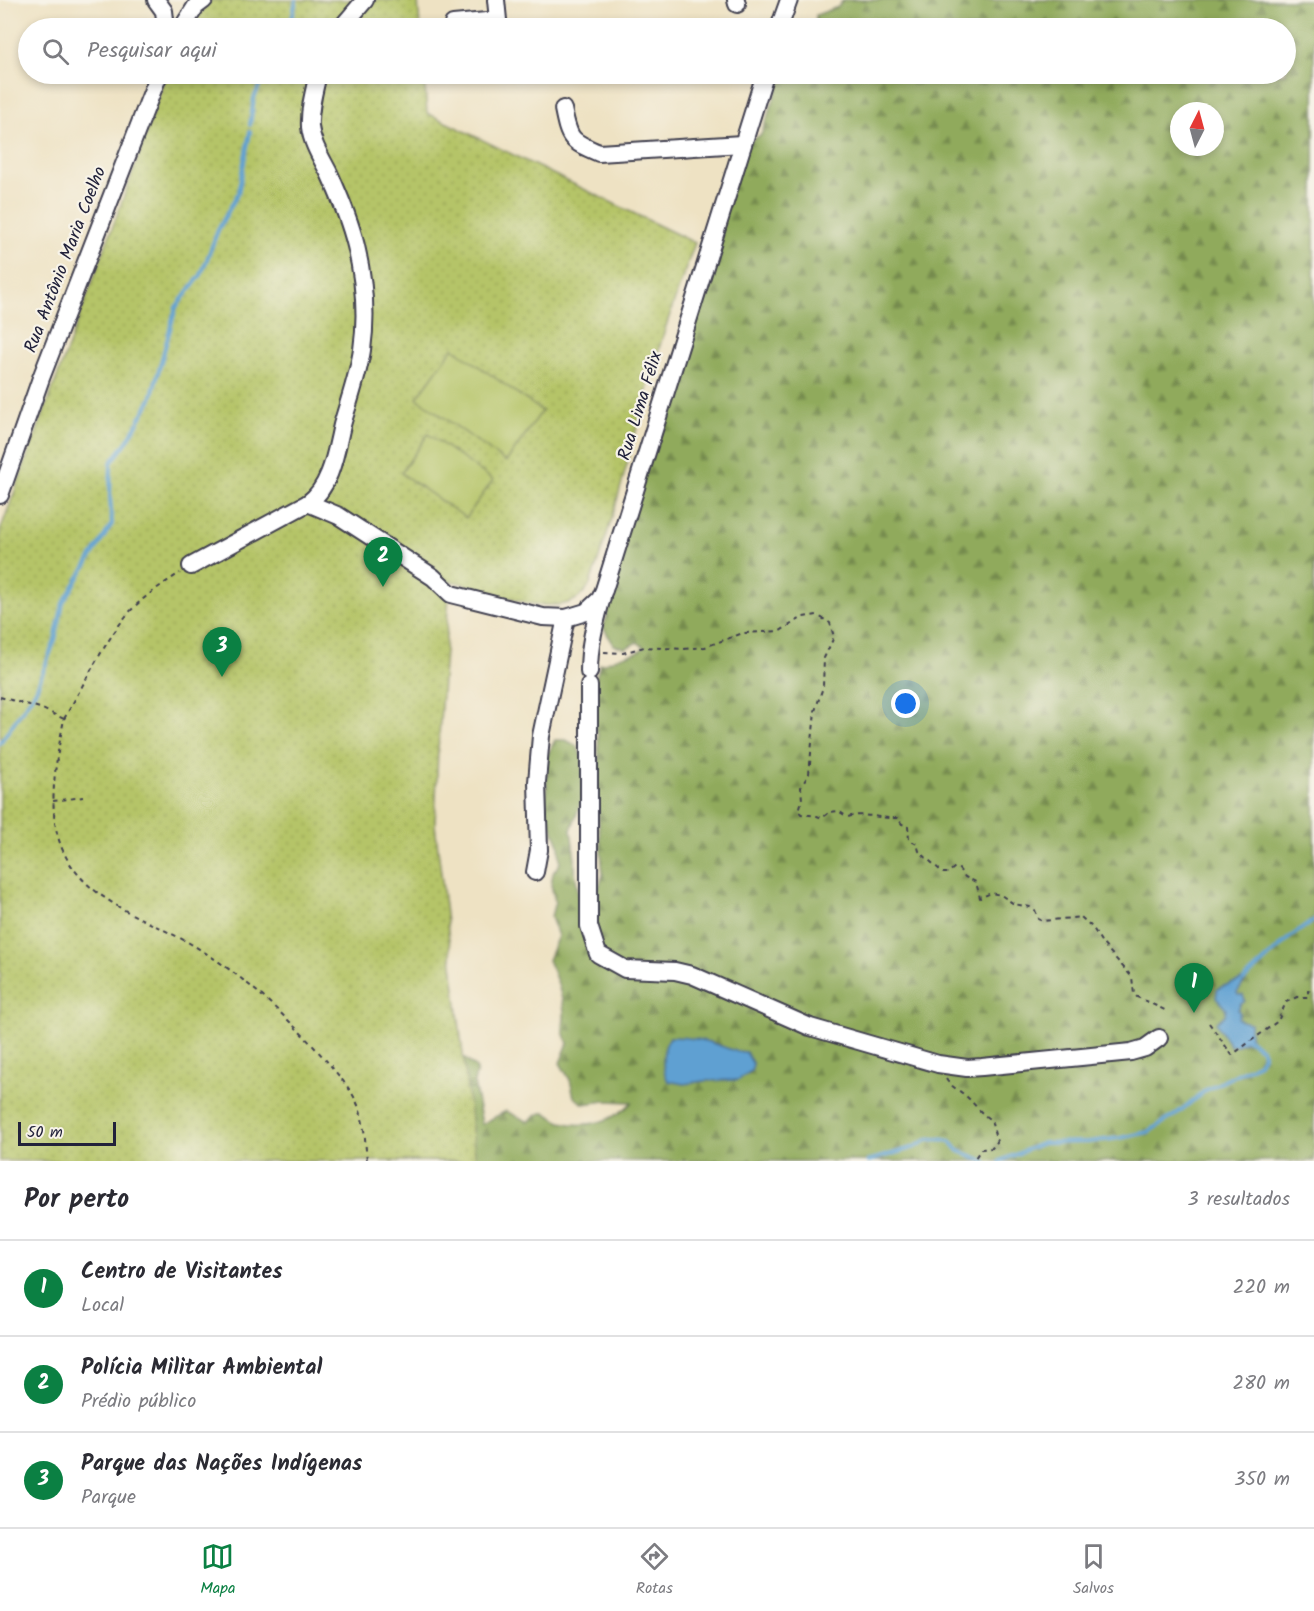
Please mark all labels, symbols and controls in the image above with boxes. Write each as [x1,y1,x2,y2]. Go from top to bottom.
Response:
search box [18,18,1296,84]
text: Pesquisar aqui [87,34,217,69]
icon: search [39,35,72,68]
north arrow [1170,102,1224,156]
street label: Rua Antônio Maria Coelho [17,163,115,357]
street label: Rua Lima Félix [611,348,671,464]
pin: 2 [364,538,403,587]
pin: 3 [202,628,242,677]
your location [891,689,920,718]
pin: 1 [1174,964,1214,1013]
scale bar [18,1119,116,1146]
text: 50 m [27,1120,63,1145]
text: Por perto [24,1179,129,1221]
text: 3 resultados [1187,1184,1290,1216]
text: Centro de Visitantes [81,1255,283,1290]
text: 1 [40,1272,47,1304]
text: 220 m [1233,1272,1290,1304]
text: Local [81,1290,124,1322]
text: Polícia Militar Ambiental [81,1351,322,1386]
text: 2 [38,1368,49,1400]
text: 280 m [1232,1368,1290,1400]
text: Prédio público [81,1386,196,1418]
text: Parque das Nações Indígenas [81,1447,362,1482]
text: 3 [38,1464,49,1496]
text: 350 m [1234,1464,1290,1496]
text: Parque [81,1482,136,1514]
tab: Mapa [200,1540,235,1601]
tab: Rotas [636,1540,673,1601]
tab: Salvos [1073,1540,1114,1601]

